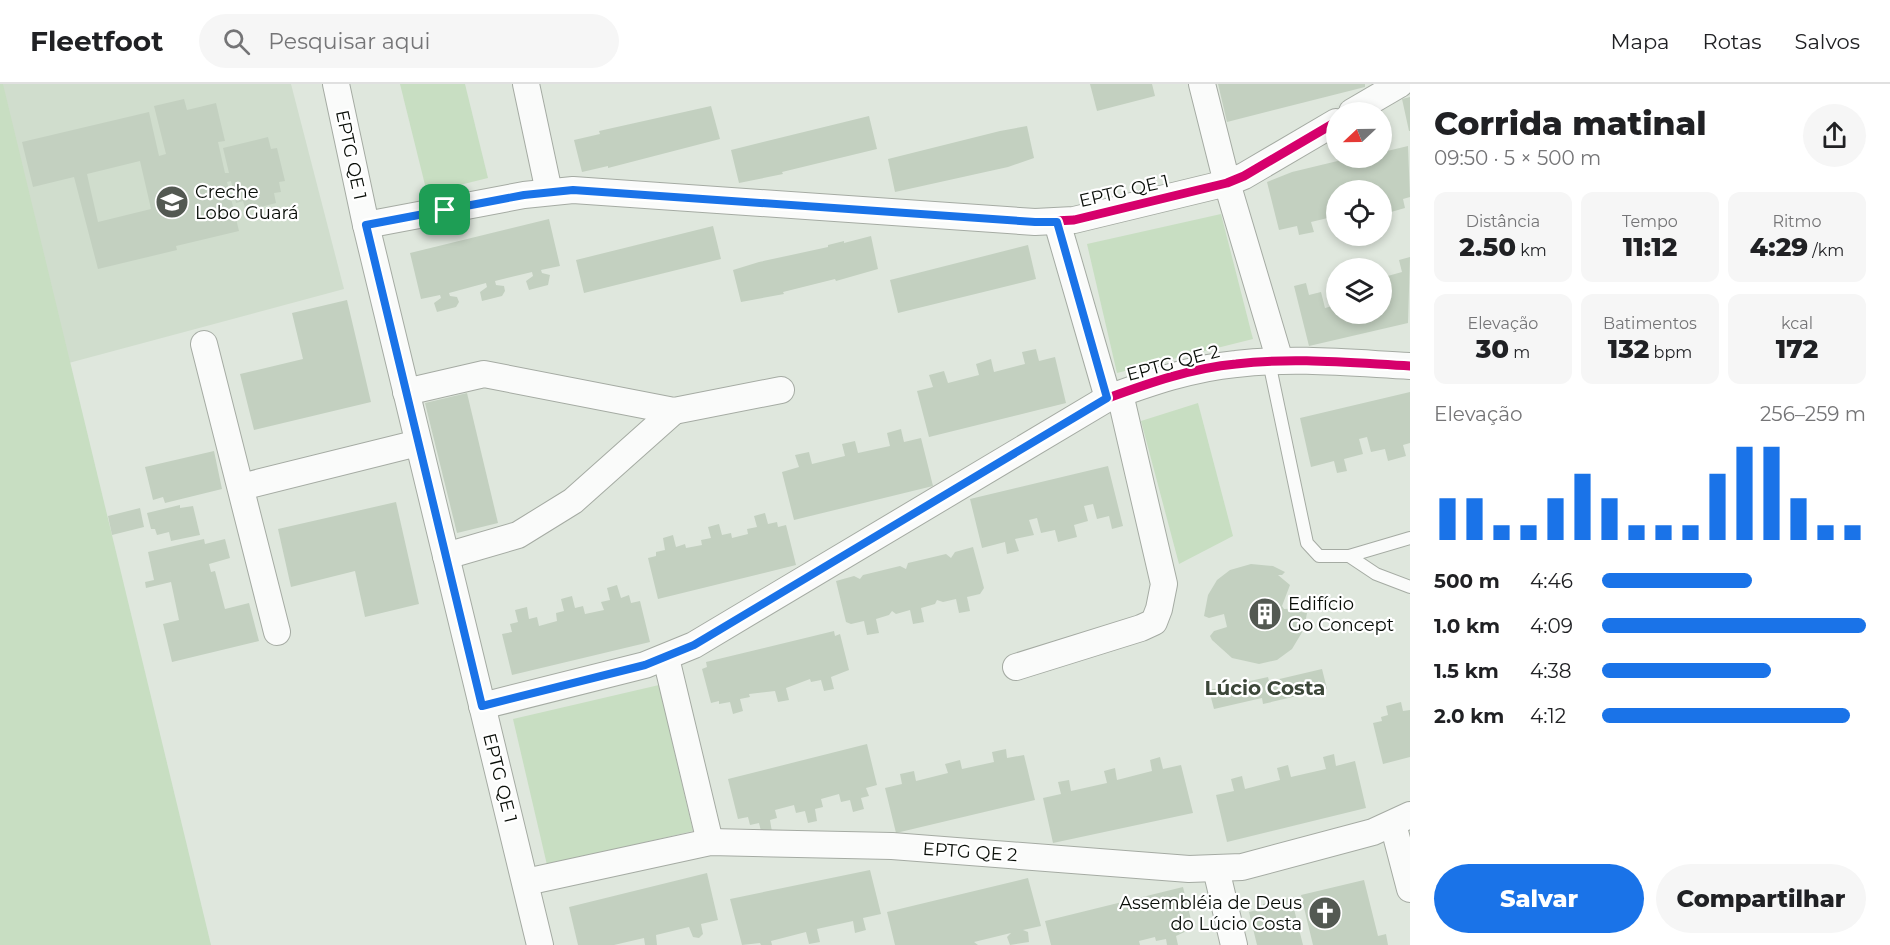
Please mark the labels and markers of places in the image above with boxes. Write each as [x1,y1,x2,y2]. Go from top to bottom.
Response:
place label: Creche Lobo Guará [195,181,299,224]
school or university icon: Creche Lobo Guará [154,184,190,220]
pin [419,184,470,235]
place label: Edifício Go Concept [1288,593,1394,636]
building icon: Edifício Go Concept [1247,596,1283,632]
place label: Assembléia de Deus do Lúcio Costa [1119,892,1302,935]
church icon: Assembléia de Deus do Lúcio Costa [1307,895,1343,931]

